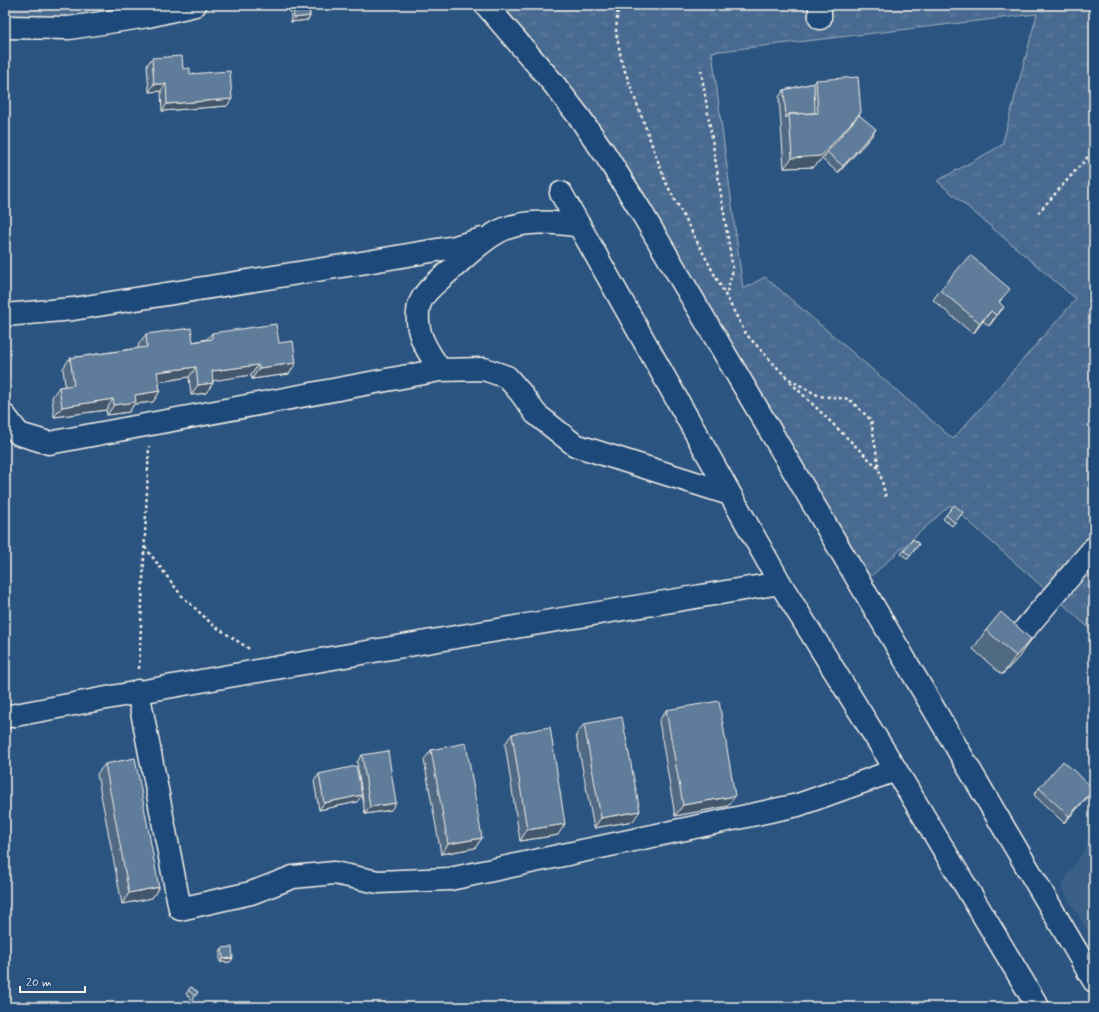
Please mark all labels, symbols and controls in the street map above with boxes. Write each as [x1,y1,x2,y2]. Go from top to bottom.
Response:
scale bar [20,968,85,994]
text: 20 m [26,975,52,991]

